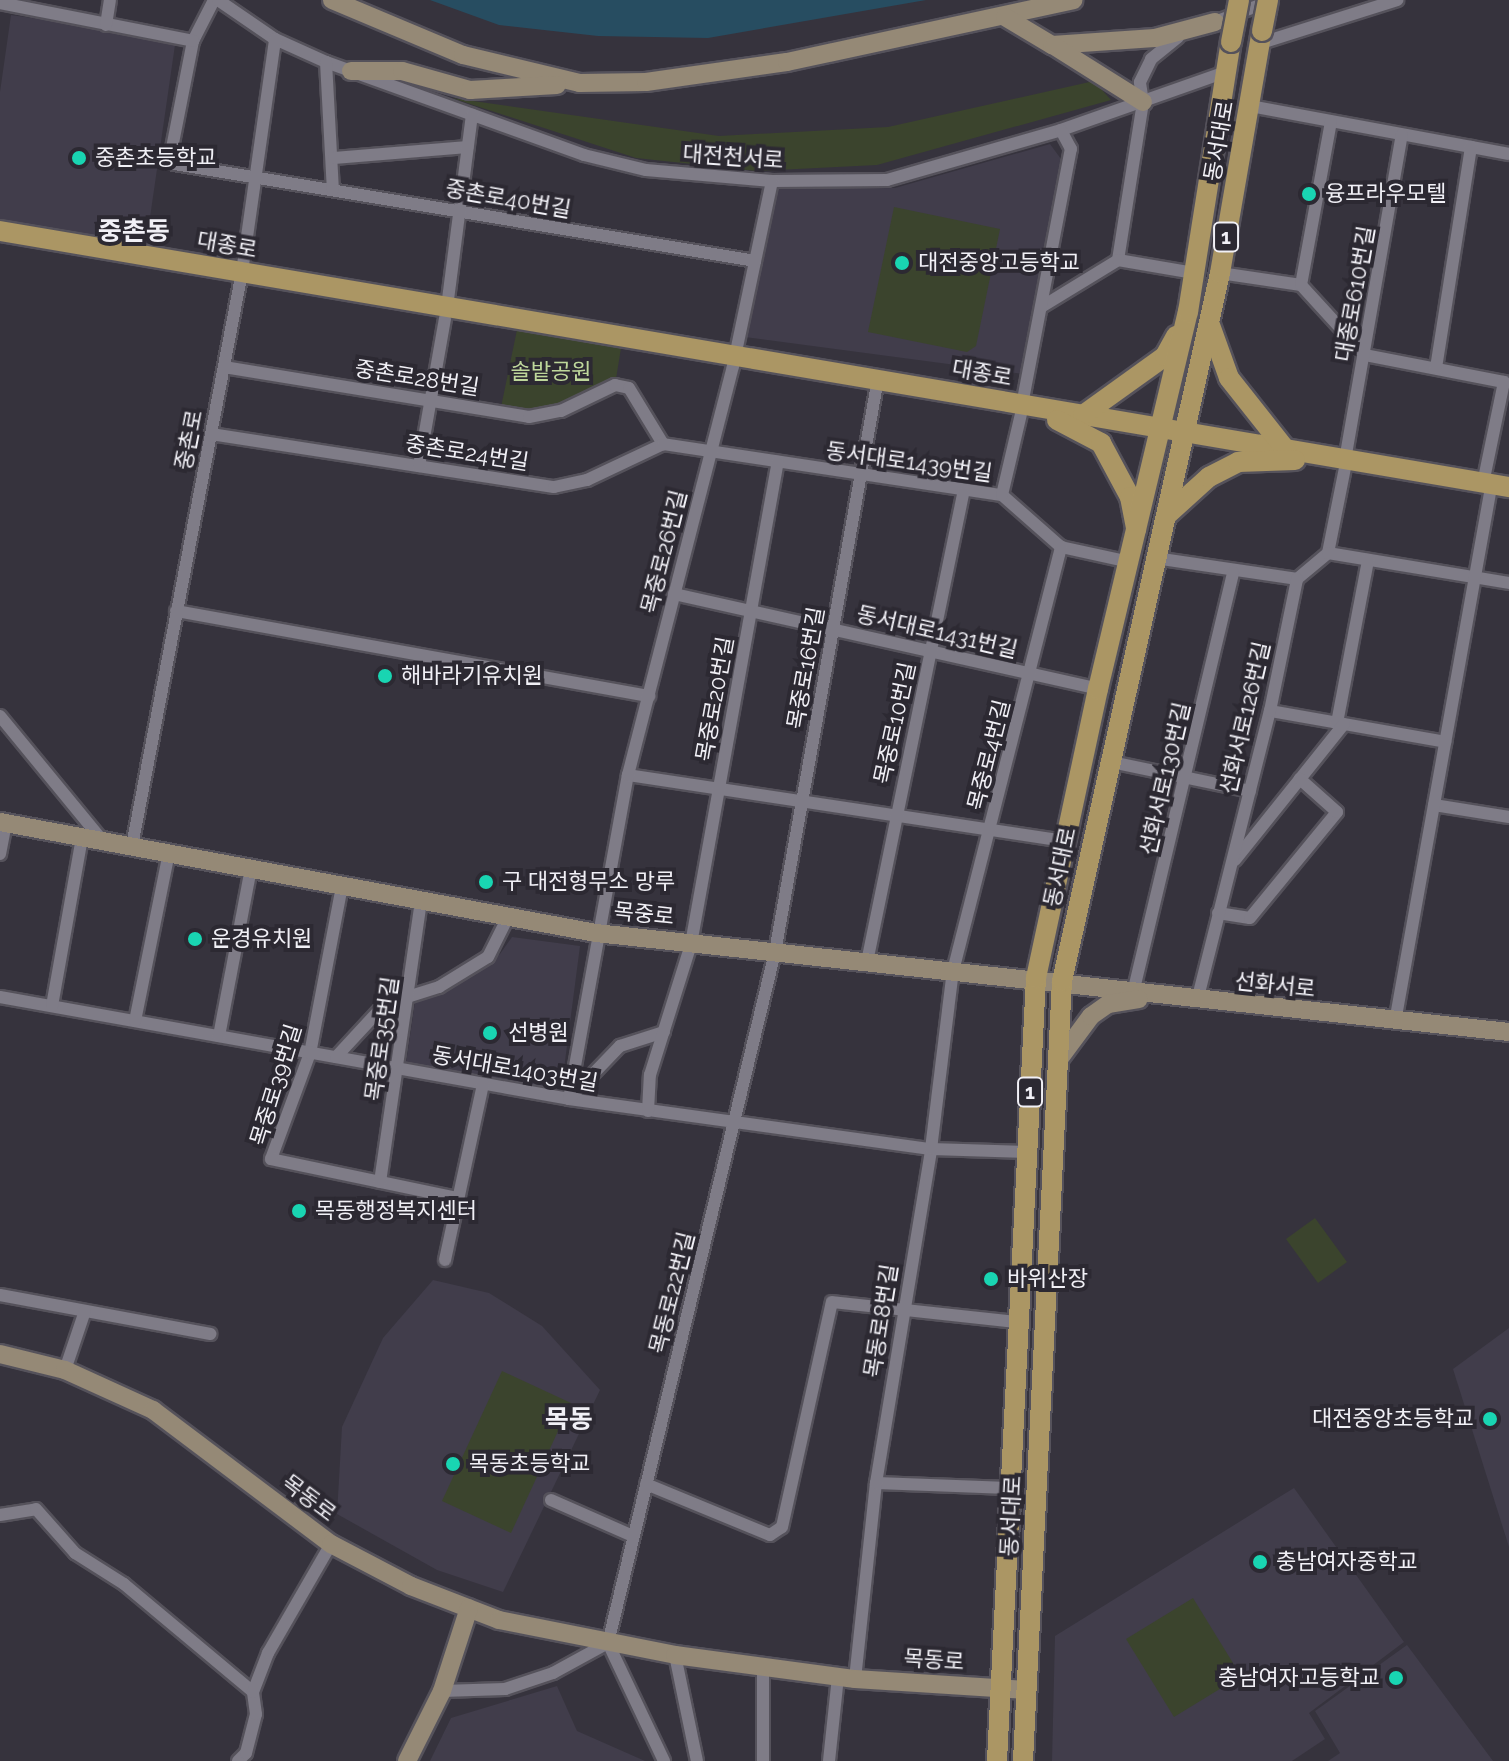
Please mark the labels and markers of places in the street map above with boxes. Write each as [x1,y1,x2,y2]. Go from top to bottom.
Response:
place label: 중촌초등학교 [95,145,216,171]
marker: 중촌초등학교 [70,149,88,167]
place label: 융프라우모텔 [1325,181,1446,207]
marker: 융프라우모텔 [1300,185,1318,203]
place label: 대전중앙고등학교 [918,250,1080,276]
marker: 대전중앙고등학교 [893,254,911,272]
place label: 해바라기유치원 [401,663,543,689]
marker: 해바라기유치원 [376,667,394,685]
place label: 구 대전형무소 망루 [502,869,675,895]
marker: 구 대전형무소 망루 [477,873,495,891]
place label: 운경유치원 [211,926,312,952]
marker: 운경유치원 [186,930,204,948]
place label: 선병원 [508,1020,569,1046]
marker: 선병원 [479,1022,501,1044]
place label: 목동행정복지센터 [315,1198,477,1224]
marker: 목동행정복지센터 [290,1202,308,1220]
place label: 바위산장 [1007,1266,1088,1292]
marker: 바위산장 [982,1270,1000,1288]
place label: 대전중앙초등학교 [1312,1406,1474,1432]
marker: 대전중앙초등학교 [1481,1410,1499,1428]
place label: 목동초등학교 [469,1451,590,1477]
marker: 목동초등학교 [444,1455,462,1473]
place label: 충남여자중학교 [1276,1549,1418,1575]
marker: 충남여자중학교 [1251,1553,1269,1571]
place label: 충남여자고등학교 [1218,1665,1380,1691]
marker: 충남여자고등학교 [1387,1669,1405,1687]

